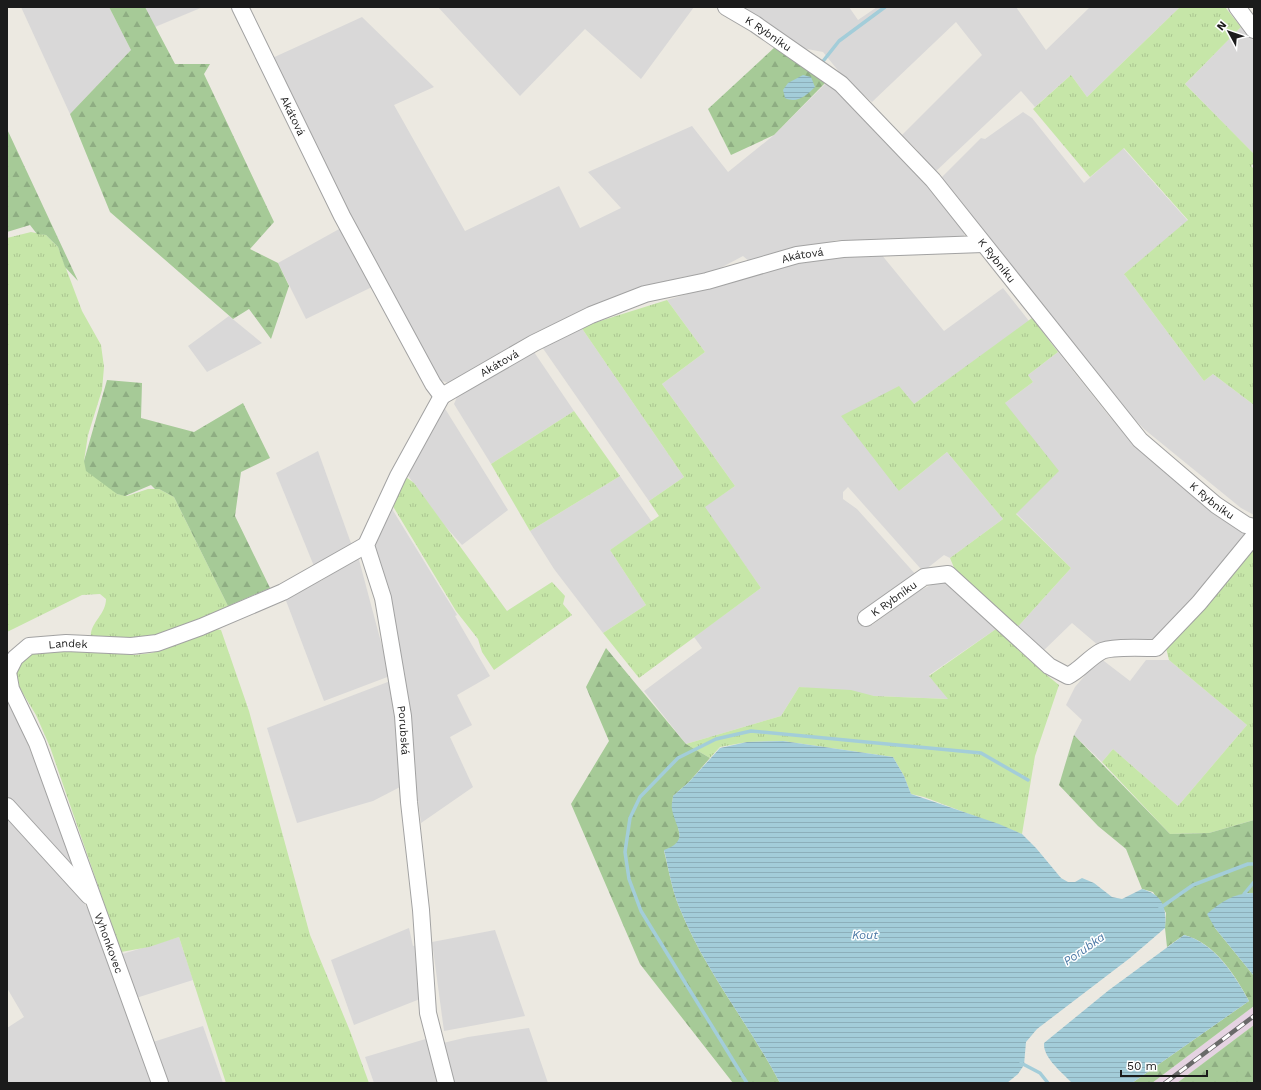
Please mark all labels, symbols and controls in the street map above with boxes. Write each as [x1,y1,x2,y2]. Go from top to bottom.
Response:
north arrow [1209,12,1249,52]
street label: K Rybníku [743,14,794,54]
text: N [1214,19,1229,33]
street label: Akátová [277,94,308,138]
street label: K Rybníku [975,236,1018,285]
street label: Akátová [780,246,824,266]
street label: Akátová [478,347,521,380]
street label: K Rybníku [1187,479,1237,522]
street label: K Rybníku [869,578,920,619]
street label: Landek [48,637,88,651]
street label: Porubská [394,705,412,756]
street label: Vyhonkovec [92,911,126,975]
water label: Kout [852,928,878,942]
water label: Porubka [1061,929,1108,968]
scale bar [1121,1052,1207,1078]
text: 50 m [1127,1059,1157,1073]

